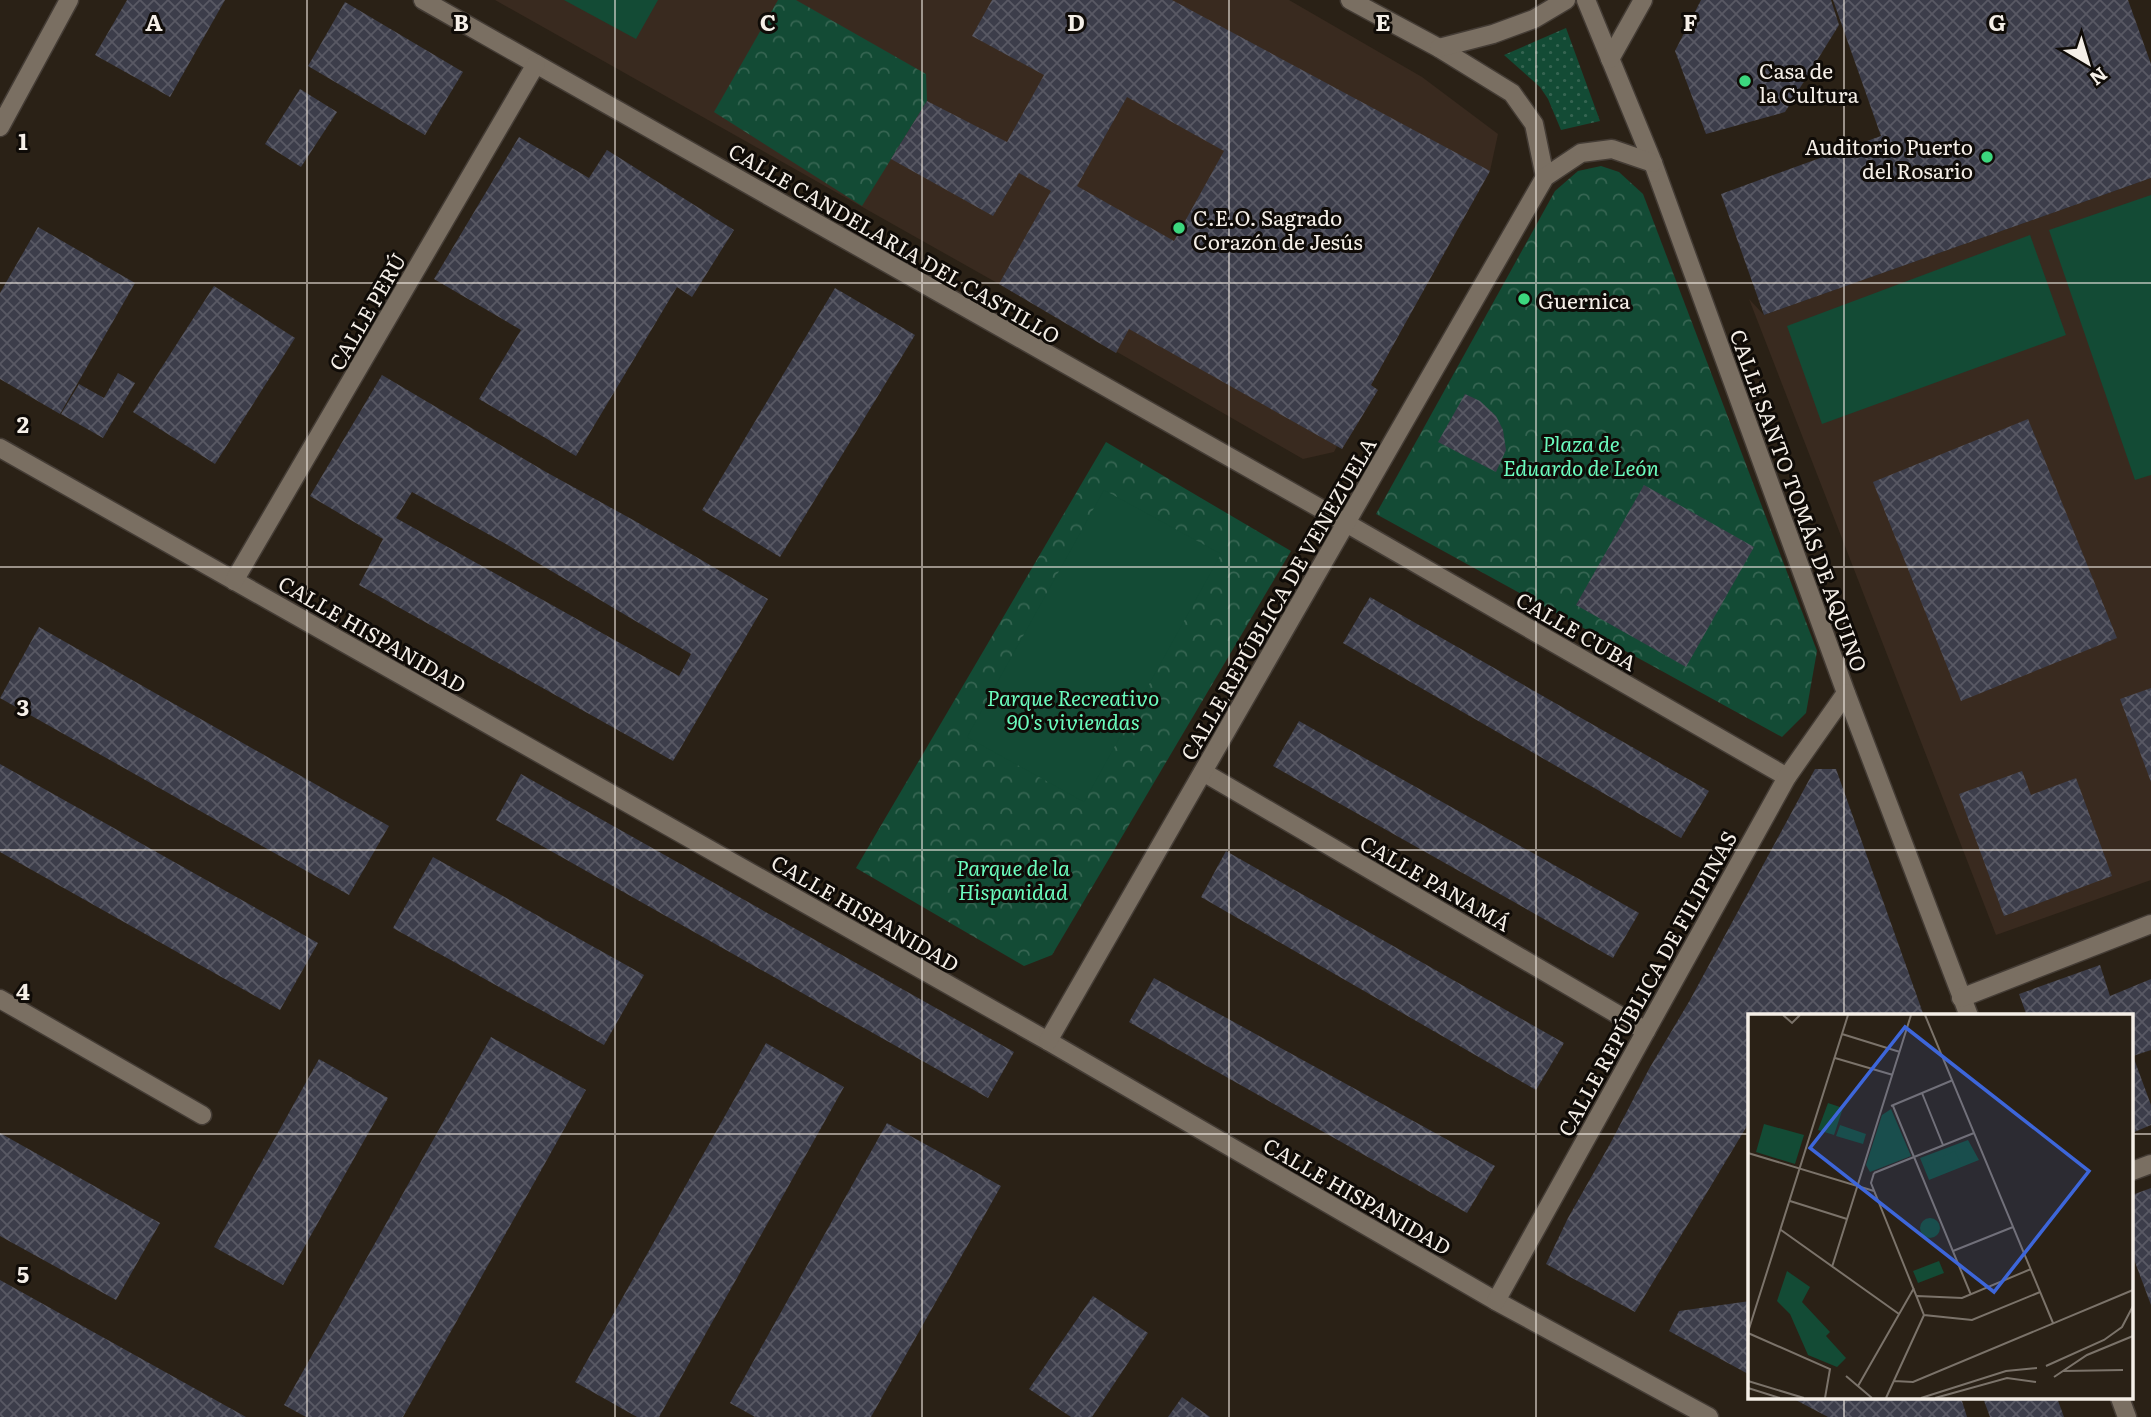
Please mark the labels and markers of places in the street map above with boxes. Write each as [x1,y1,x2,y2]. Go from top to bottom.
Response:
place label: Casa de la Cultura [1759,54,1860,109]
marker: Casa de la Cultura [1737,73,1753,89]
place label: Auditorio Puerto del Rosario [1805,130,1973,185]
marker: Auditorio Puerto del Rosario [1979,149,1995,165]
place label: C.E.O. Sagrado Corazón de Jesús [1193,201,1363,256]
marker: C.E.O. Sagrado Corazón de Jesús [1171,220,1187,236]
place label: Guernica [1538,284,1631,315]
marker: Guernica [1516,291,1532,307]

